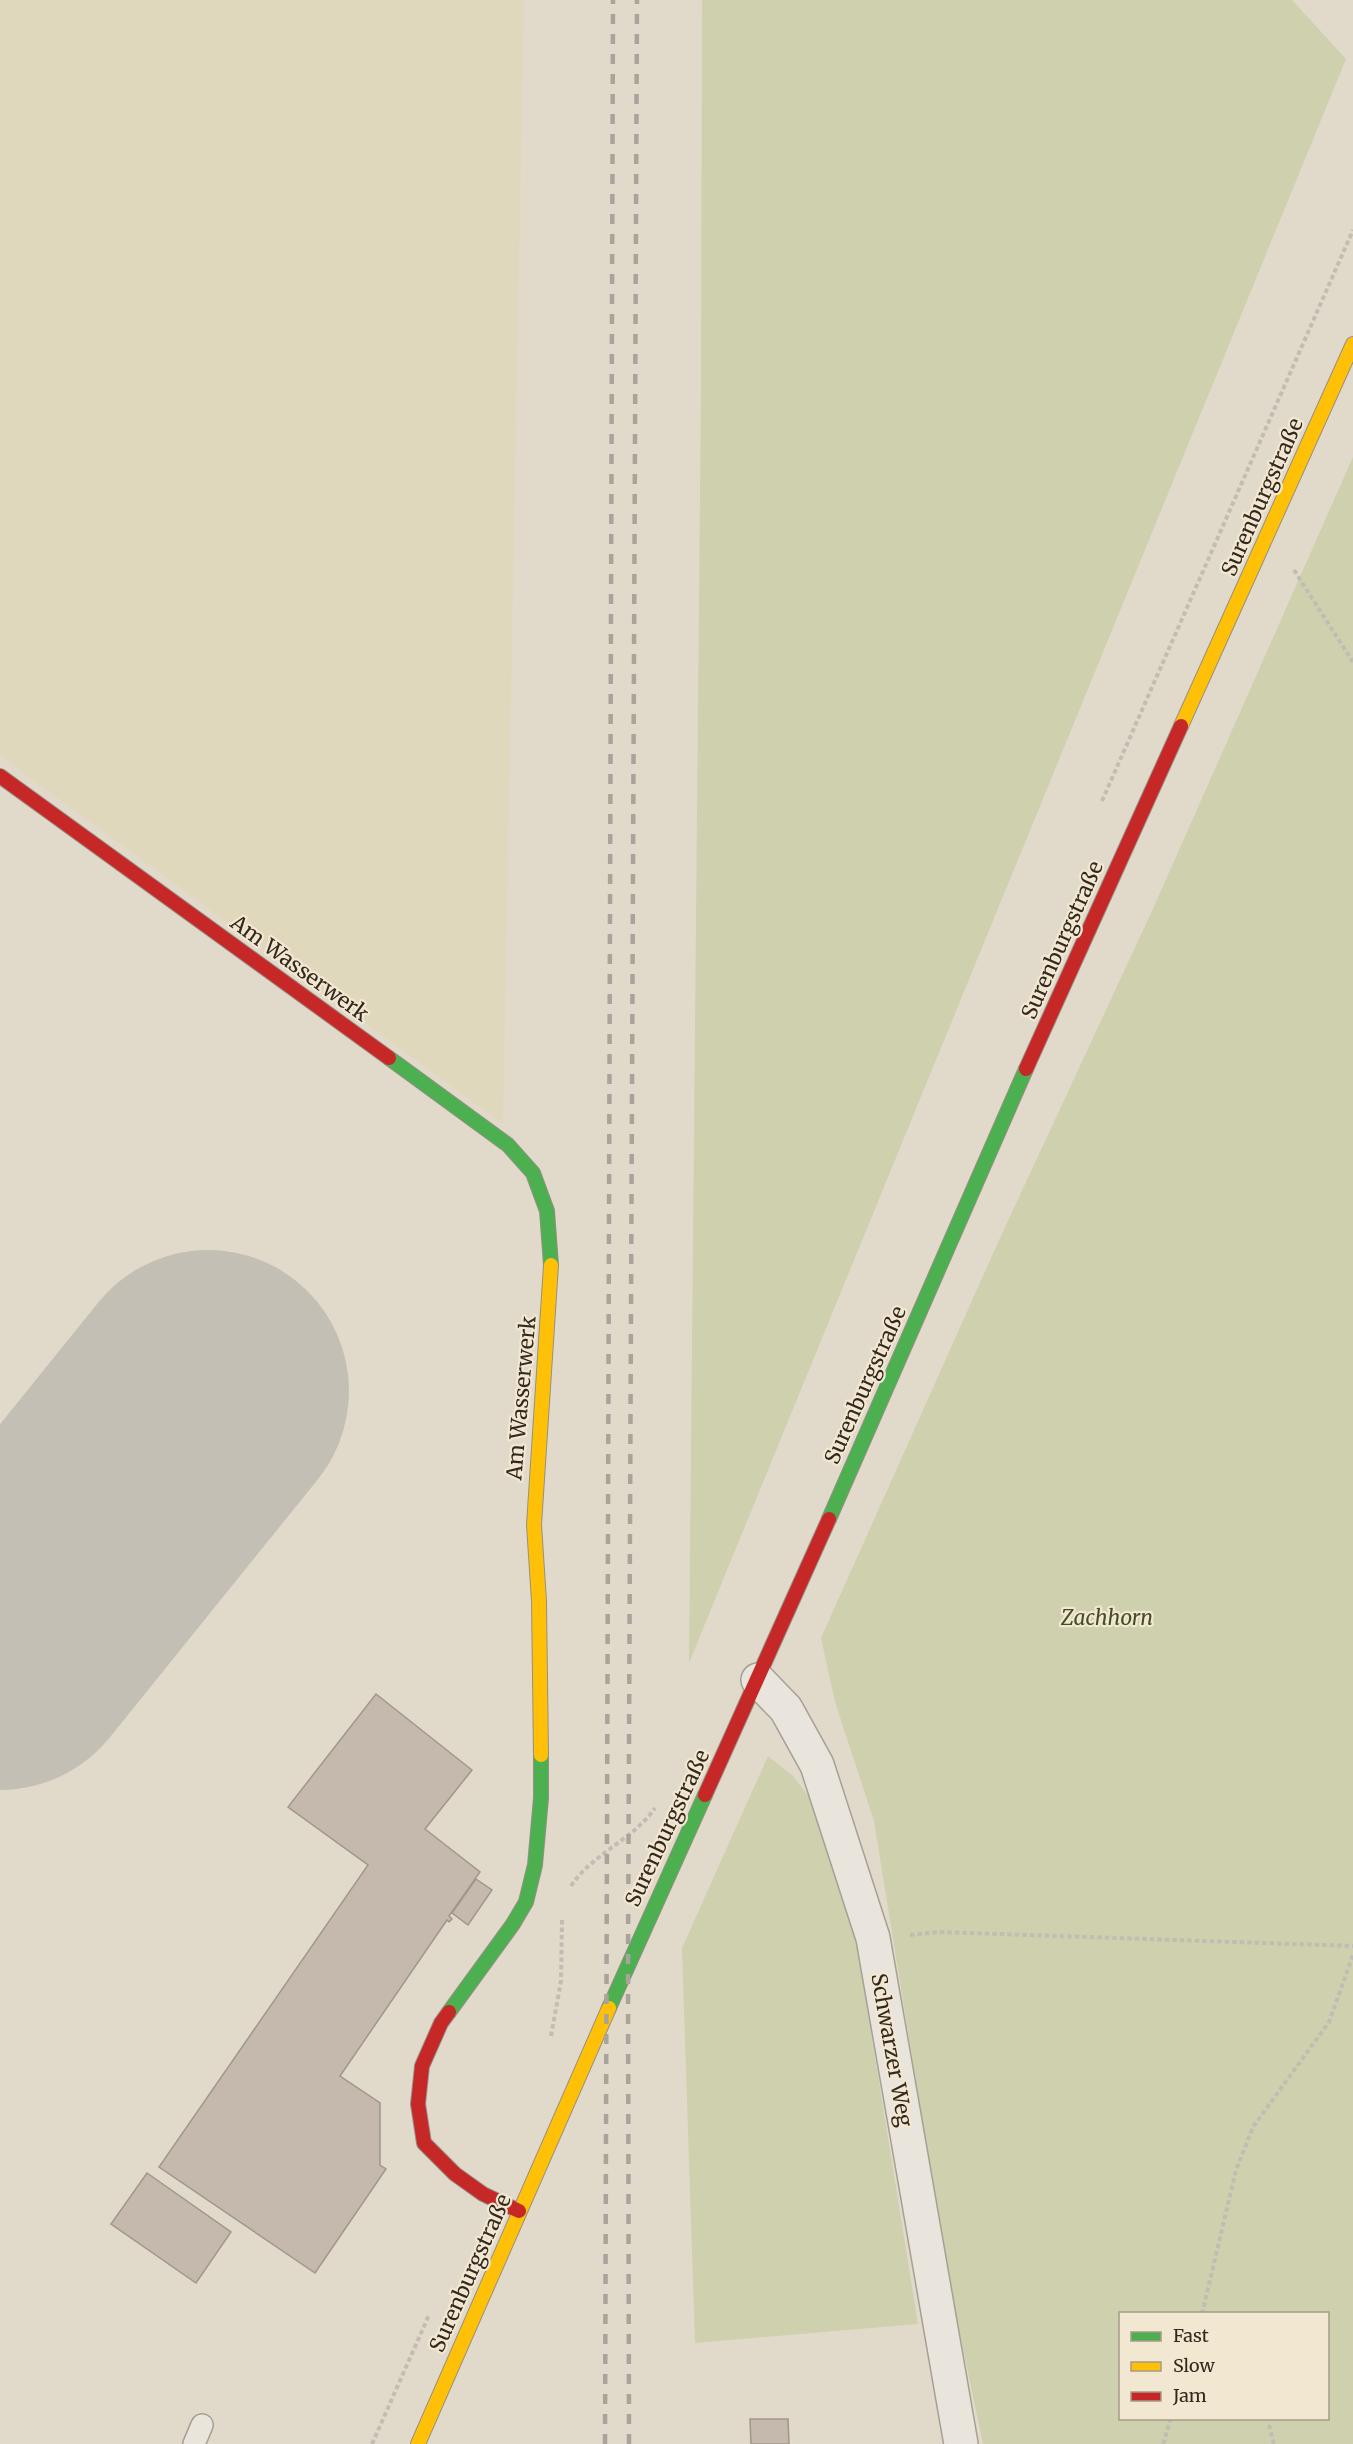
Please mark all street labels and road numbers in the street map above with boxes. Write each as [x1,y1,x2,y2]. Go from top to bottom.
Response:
street label: Surenburgstraße [1215,414,1309,580]
street label: Surenburgstraße [1015,857,1109,1023]
street label: Am Wasserwerk [225,908,375,1028]
street label: Surenburgstraße [818,1302,912,1468]
street label: Am Wasserwerk [500,1314,542,1482]
street label: Surenburgstraße [619,1745,715,1911]
street label: Schwarzer Weg [865,1971,919,2129]
street label: Surenburgstraße [423,2190,517,2356]

